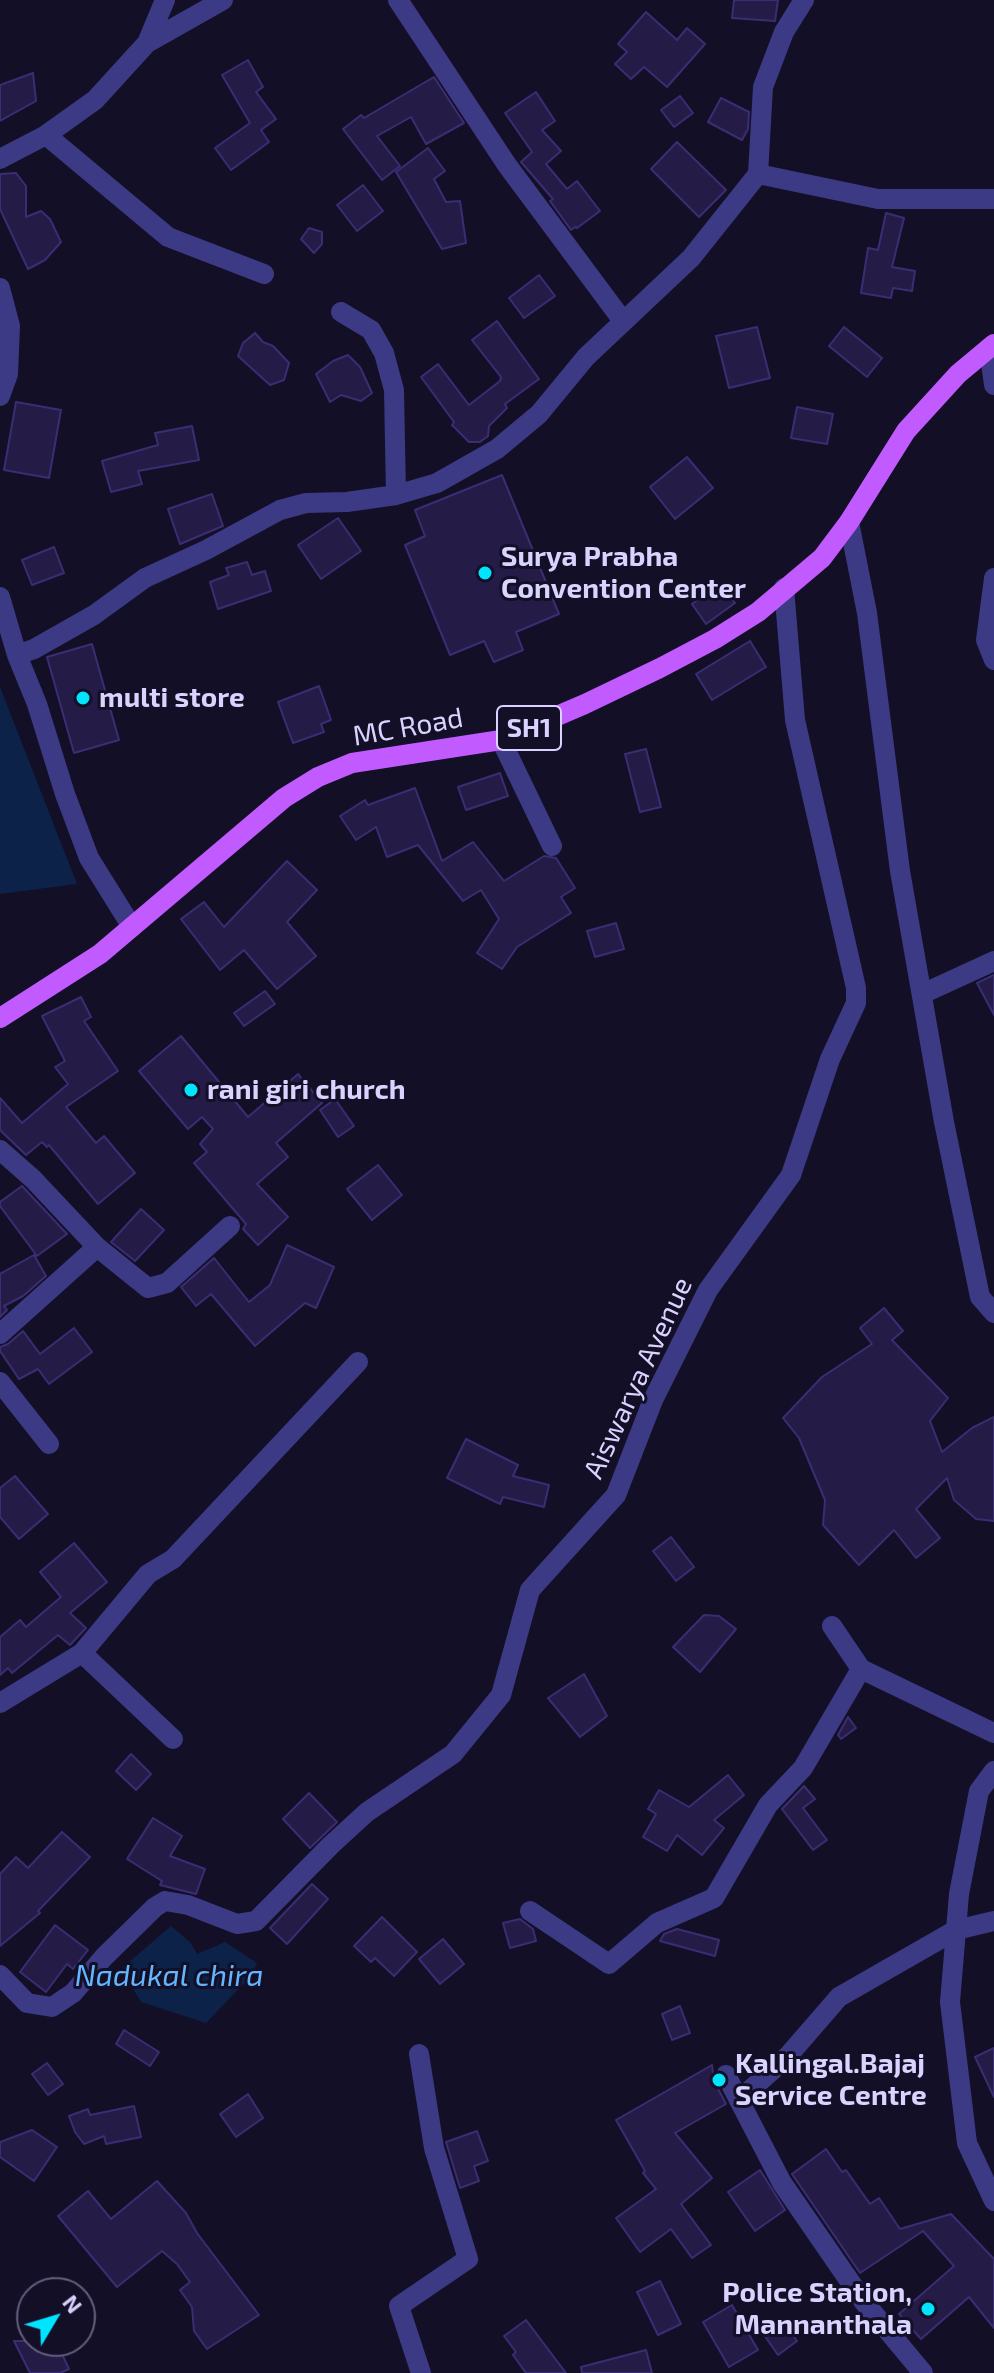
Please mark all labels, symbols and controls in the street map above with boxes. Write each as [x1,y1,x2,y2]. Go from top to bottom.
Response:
place label: Surya Prabha Convention Center [501,540,746,606]
marker: Surya Prabha Convention Center [476,564,494,582]
place label: multi store [99,681,245,715]
marker: multi store [74,689,92,707]
street label: MC Road [350,701,466,753]
road number: SH1 [497,706,561,750]
place label: rani giri church [207,1073,406,1107]
marker: rani giri church [182,1081,200,1099]
street label: Aiswarya Avenue [577,1272,699,1484]
water label: Nadukal chira [75,1958,263,1994]
place label: Kallingal.Bajaj Service Centre [735,2047,927,2113]
marker: Kallingal.Bajaj Service Centre [710,2071,728,2089]
place label: Police Station, Mannanthala [722,2276,912,2342]
north arrow [16,2277,96,2357]
text: N [58,2289,88,2318]
marker: Police Station, Mannanthala [919,2300,937,2318]

